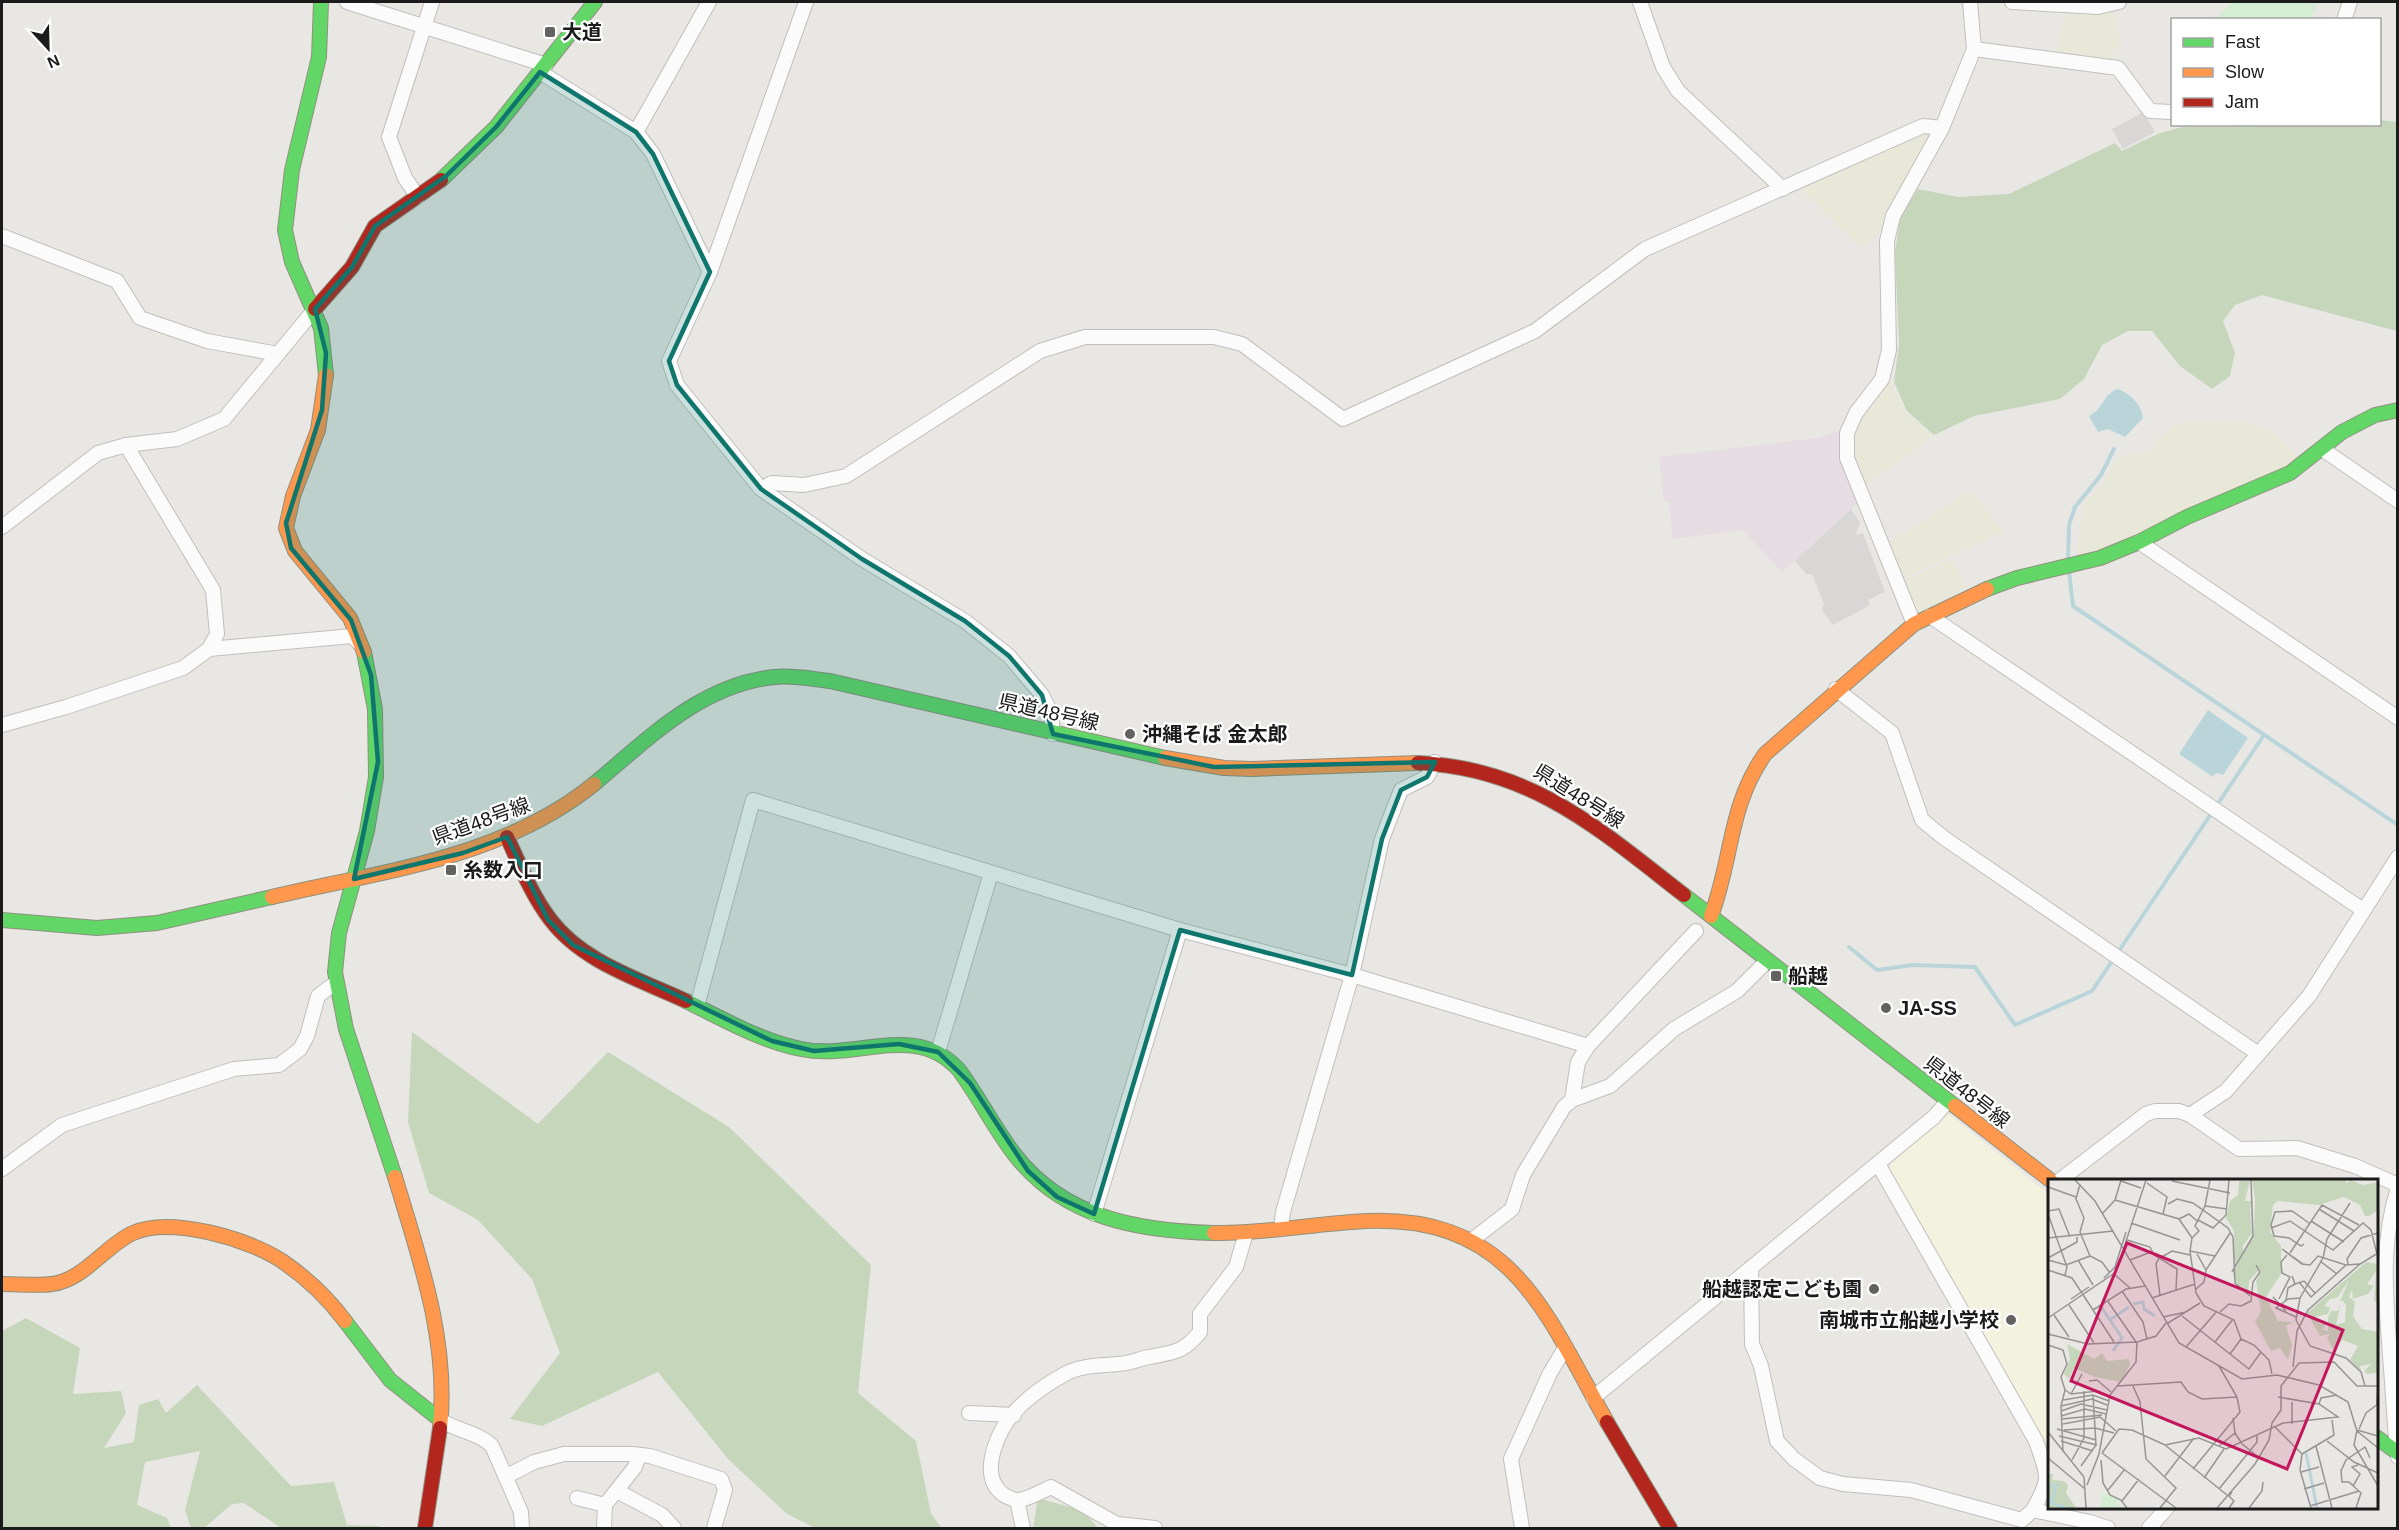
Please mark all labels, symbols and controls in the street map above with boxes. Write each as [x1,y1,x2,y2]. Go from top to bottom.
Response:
north arrow [18,18,78,78]
legend [2171,18,2381,126]
place label: 大道 [562,21,602,43]
marker: 大道 [543,25,557,39]
text: Fast [2225,32,2260,52]
text: N [45,51,62,71]
text: Slow [2225,62,2265,82]
text: Jam [2225,92,2259,112]
street label: 県道48号線 [997,690,1101,734]
place label: 沖縄そば 金太郎 [1142,723,1288,745]
marker: 沖縄そば 金太郎 [1123,727,1137,741]
street label: 県道48号線 [1530,760,1628,832]
street label: 県道48号線 [429,793,533,849]
place label: 糸数入口 [463,859,543,881]
marker: 糸数入口 [444,863,458,877]
place label: 船越 [1788,965,1828,987]
marker: 船越 [1769,969,1783,983]
place label: JA-SS [1898,997,1957,1019]
marker: JA-SS [1879,1001,1893,1015]
street label: 県道48号線 [1920,1052,2014,1132]
inset map [2048,1179,2378,1509]
place label: 船越認定こども園 [1702,1278,1862,1300]
marker: 船越認定こども園 [1867,1282,1881,1296]
place label: 南城市立船越小学校 [1819,1309,1999,1331]
marker: 南城市立船越小学校 [2004,1313,2018,1327]

